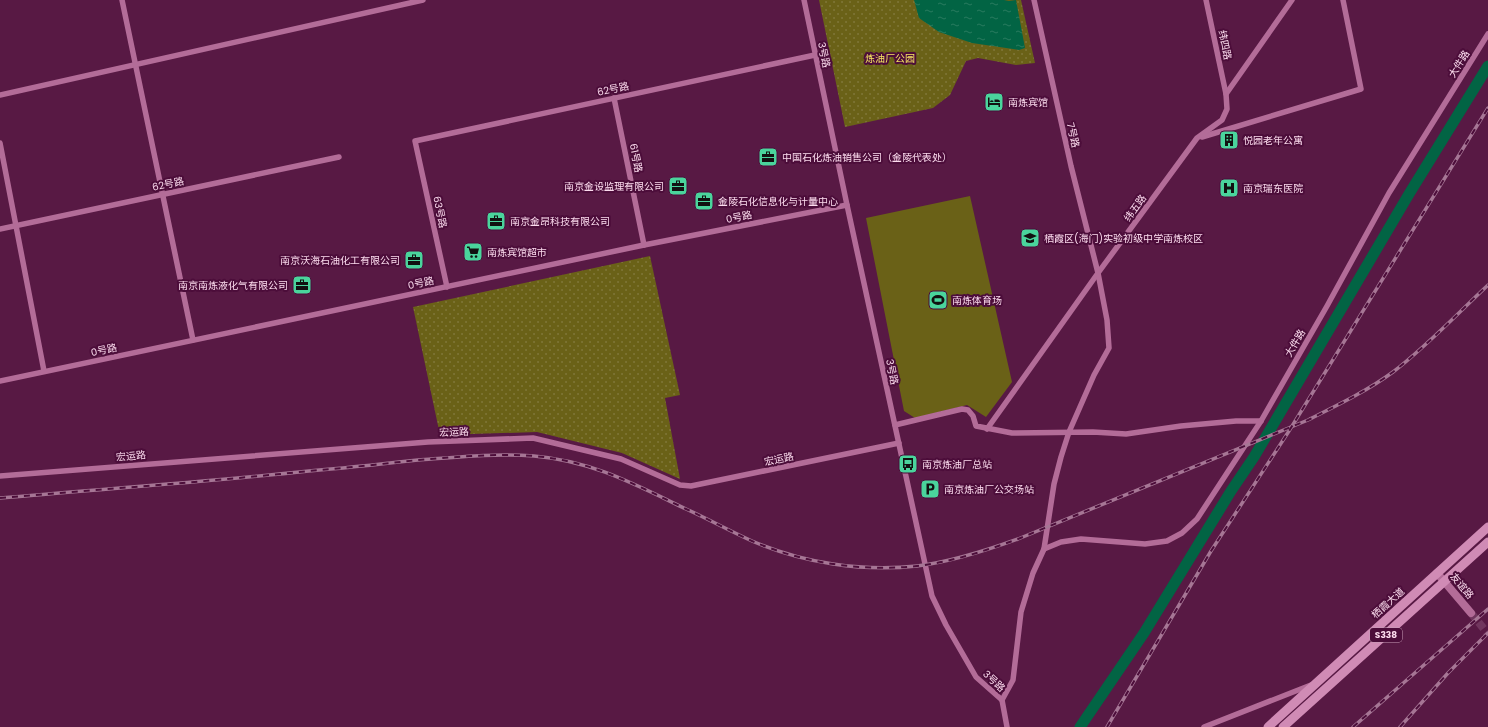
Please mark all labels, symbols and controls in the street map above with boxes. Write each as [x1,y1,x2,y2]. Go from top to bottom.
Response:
street label: 纬四路 [1215,29,1235,61]
street label: 3号路 [814,41,834,69]
street label: 大件路 [1445,47,1473,81]
park label: 炼油厂公园 [865,51,915,66]
street label: 62号路 [596,78,630,100]
hotel icon: 南炼宾馆 [983,91,1005,113]
place label: 南炼宾馆 [1008,95,1048,110]
street label: 7号路 [1063,121,1083,149]
building icon: 悦园老年公寓 [1218,129,1240,151]
place label: 悦园老年公寓 [1243,133,1303,148]
street label: 61号路 [626,142,646,174]
office icon: 中国石化炼油销售公司（金陵代表处） [757,146,779,168]
place label: 中国石化炼油销售公司（金陵代表处） [782,150,952,165]
street label: 62号路 [151,173,185,195]
office icon: 南京金设监理有限公司 [667,175,689,197]
hospital icon: 南京瑞东医院 [1218,177,1240,199]
place label: 南京金设监理有限公司 [564,179,664,194]
place label: 南京瑞东医院 [1243,181,1303,196]
office icon: 金陵石化信息化与计量中心 [693,190,715,212]
street label: 纬五路 [1120,191,1150,225]
place label: 金陵石化信息化与计量中心 [718,194,838,209]
street label: 63号路 [429,195,451,229]
street label: 0号路 [725,207,753,227]
office icon: 南京金昂科技有限公司 [485,210,507,232]
place label: 南京金昂科技有限公司 [510,214,610,229]
school or university icon: 栖霞区(海门)实验初级中学南炼校区 [1019,227,1041,249]
place label: 栖霞区(海门)实验初级中学南炼校区 [1044,231,1203,246]
supermarket icon: 南炼宾馆超市 [462,241,484,263]
place label: 南炼宾馆超市 [487,245,547,260]
office icon: 南京沃海石油化工有限公司 [403,249,425,271]
place label: 南京沃海石油化工有限公司 [280,253,400,268]
street label: 0号路 [407,273,435,293]
office icon: 南京南炼液化气有限公司 [291,274,313,296]
place label: 南京南炼液化气有限公司 [178,278,288,293]
sports icon: 南炼体育场 [927,289,949,311]
place label: 南炼体育场 [952,293,1002,308]
street label: 大件路 [1281,326,1309,360]
street label: 0号路 [90,340,118,360]
street label: 3号路 [882,358,902,386]
street label: 宏运路 [439,424,469,440]
street label: 宏运路 [115,447,147,465]
street label: 宏运路 [763,449,795,469]
bus stop icon: 南京炼油厂总站 [897,453,919,475]
place label: 南京炼油厂总站 [922,457,992,472]
parking icon: 南京炼油厂公交场站 [919,478,941,500]
place label: 南京炼油厂公交场站 [944,482,1034,497]
street label: 友谊路 [1447,570,1477,602]
street label: 栖霞大道 [1368,584,1408,622]
road number: S338 [1370,628,1402,642]
street label: 3号路 [979,667,1009,695]

